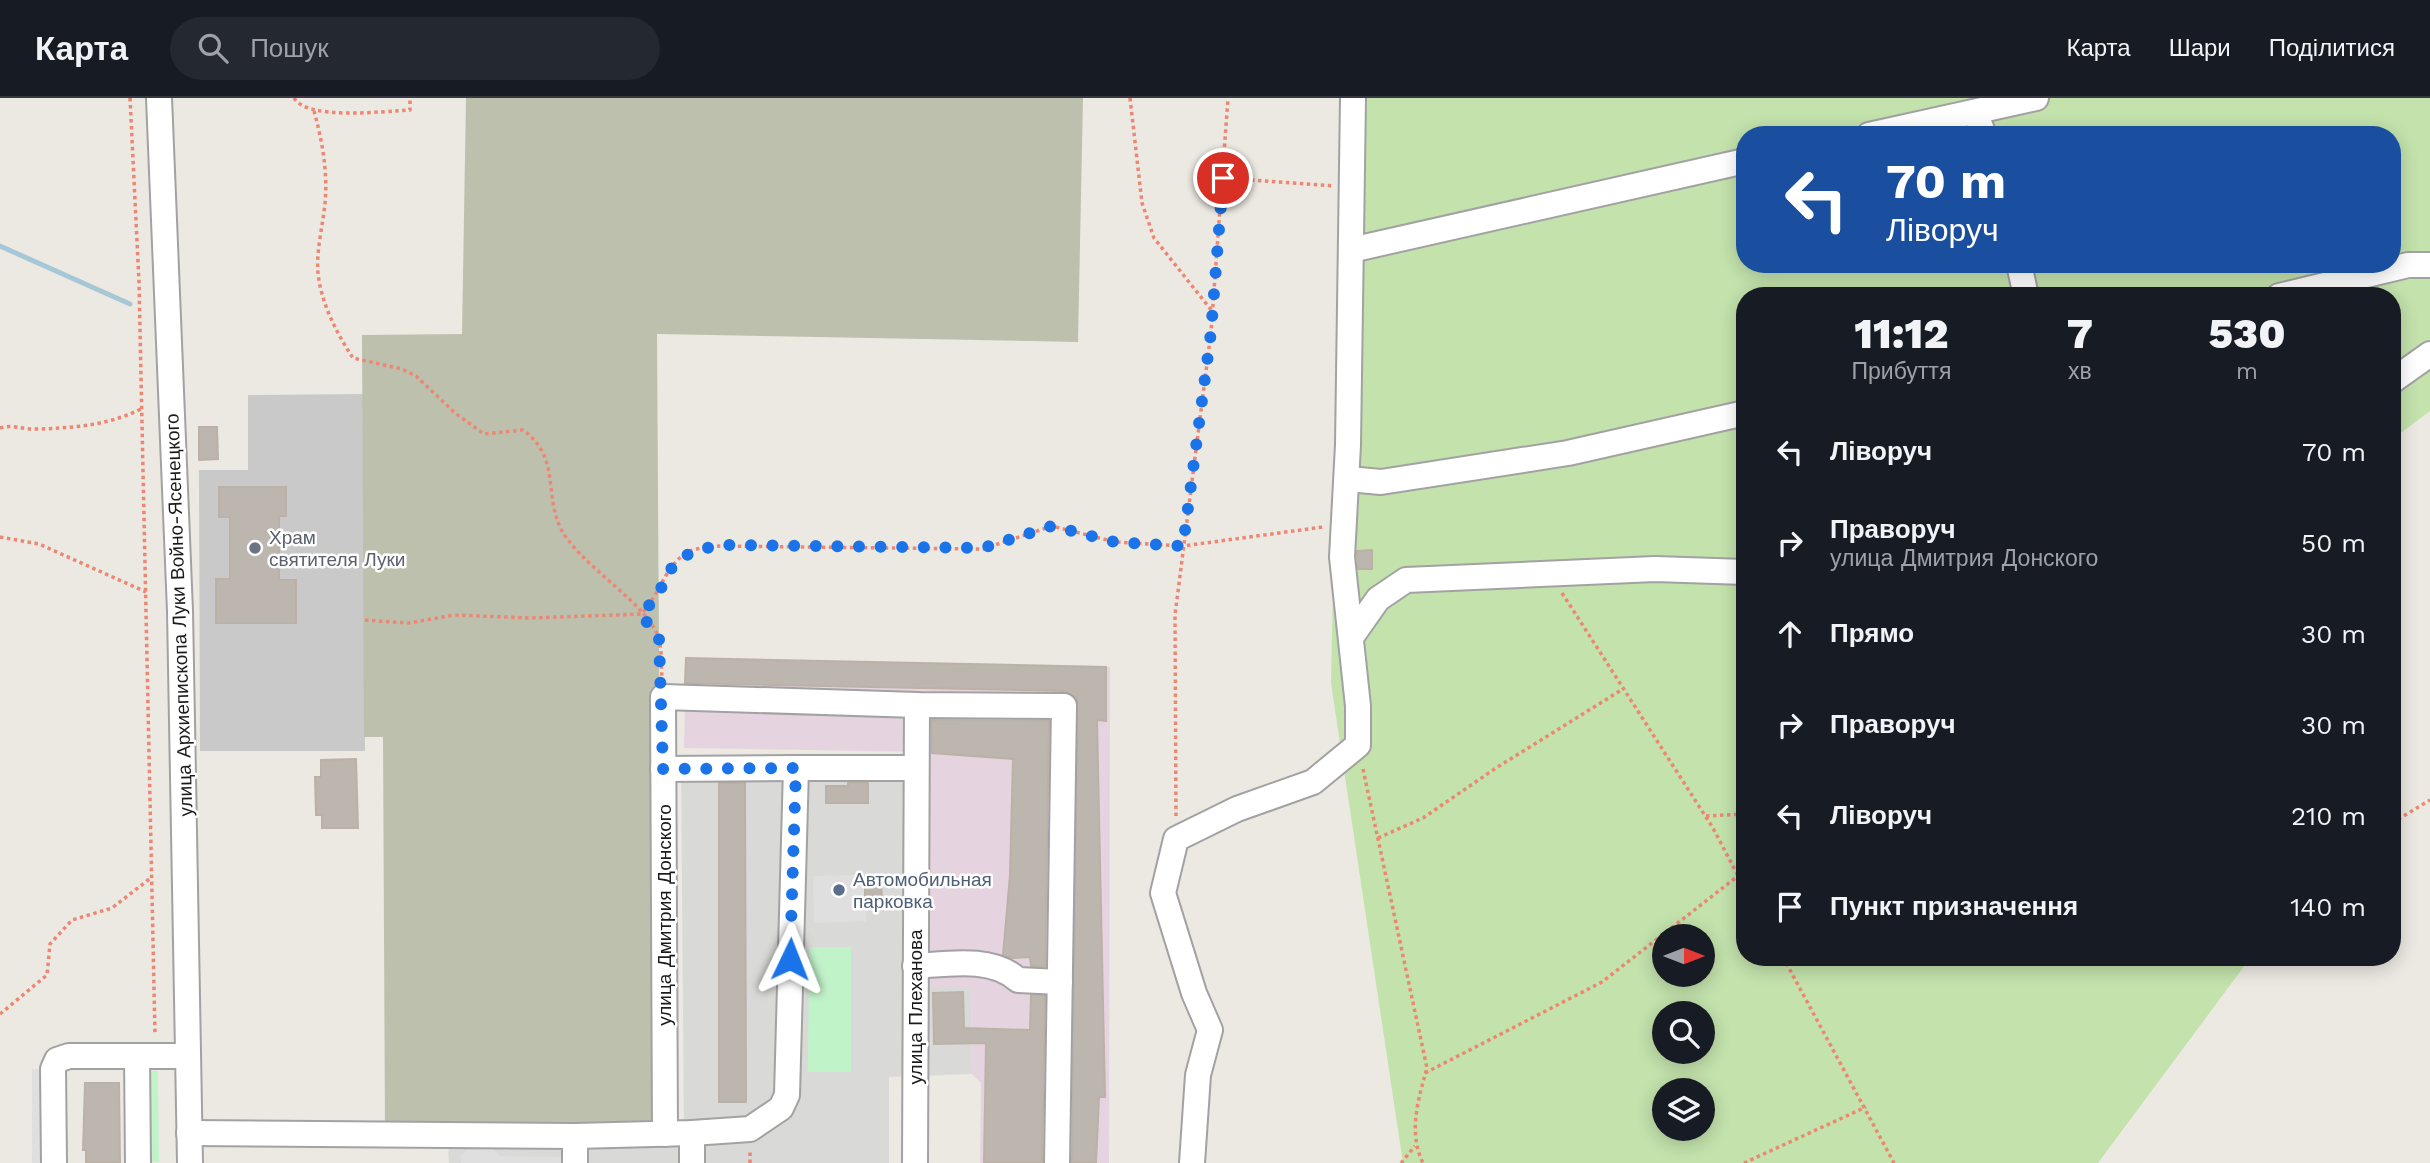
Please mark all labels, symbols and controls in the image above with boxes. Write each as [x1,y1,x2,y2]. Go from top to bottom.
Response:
search box [170,17,660,80]
text: Карта [35,29,128,68]
icon: search [194,29,232,67]
text: Пошук [250,33,329,63]
text: Карта [2066,34,2131,62]
text: Шари [2169,34,2231,62]
text: Поділитися [2269,34,2395,62]
pin [1193,148,1253,208]
text: 70 m [1886,152,2006,210]
icon: left [1771,154,1862,245]
icon: arrive [1204,159,1242,197]
text: Ліворуч [1886,211,1999,249]
text: 11:12 [1854,309,1949,358]
text: 7 [2067,309,2093,358]
text: 530 [2209,309,2286,358]
text: Прибуття [1851,358,1951,385]
text: хв [2068,358,2092,385]
text: m [2236,358,2258,385]
street label: улица Архиепископа Луки Войно-Ясенецкого [160,413,198,817]
icon: left [1771,433,1809,471]
text: Ліворуч [1830,436,1932,466]
text: 70 m [2302,437,2366,467]
text: Праворуч [1830,514,1956,544]
icon: right [1771,524,1809,562]
place label: Храм святителя Луки [269,526,405,571]
text: 50 m [2301,528,2366,558]
marker: Храм святителя Луки [247,540,263,556]
text: улица Дмитрия Донского [1830,545,2098,572]
icon: ahead [1771,615,1809,653]
text: Прямо [1830,618,1914,648]
text: 30 m [2301,619,2366,649]
icon: right [1771,706,1809,744]
text: Праворуч [1830,709,1956,739]
text: 30 m [2301,710,2366,740]
icon: left [1771,797,1809,835]
text: Ліворуч [1830,800,1932,830]
text: 210 m [2291,801,2366,831]
street label: улица Дмитрия Донского [653,804,676,1026]
place label: Автомобильная парковка [853,868,992,913]
marker: Автомобильная парковка [831,882,847,898]
icon: arrive [1771,888,1809,926]
text: Пункт призначення [1830,891,2078,921]
text: 140 m [2290,892,2366,922]
position arrow [753,922,827,996]
north arrow [1652,924,1715,987]
map controls [1652,924,1715,1141]
street label: улица Плеханова [904,929,927,1084]
button: search [1652,1001,1715,1064]
button: layers [1652,1078,1715,1141]

